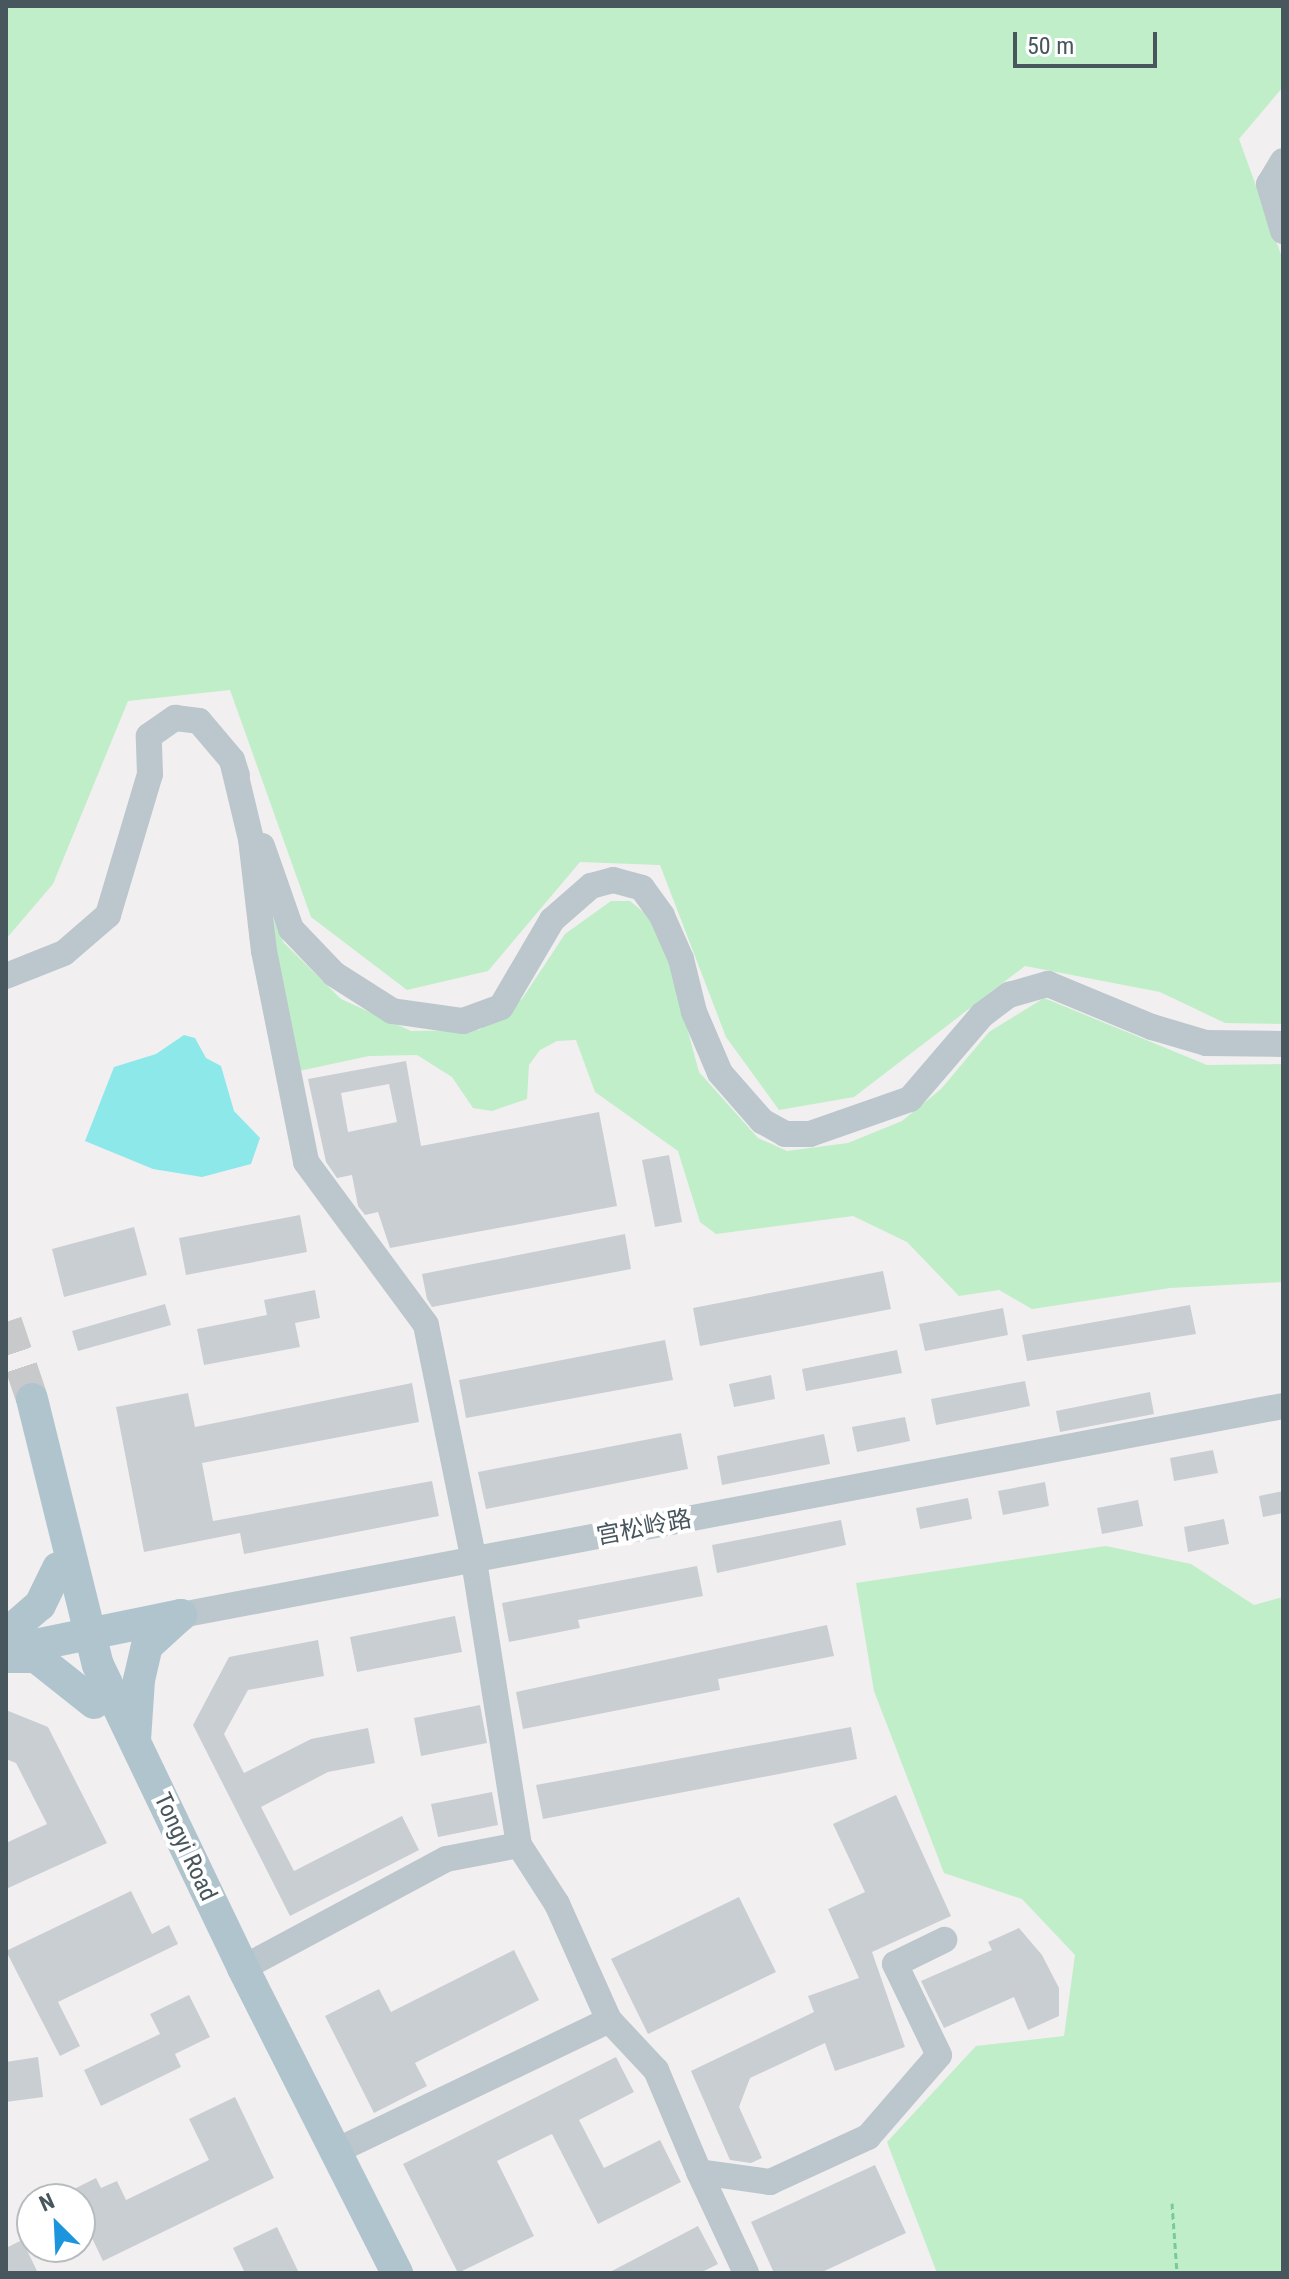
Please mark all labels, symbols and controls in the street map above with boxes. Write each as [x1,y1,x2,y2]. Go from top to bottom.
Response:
scale bar [1017,16,1161,66]
text: 50 m [1027,32,1074,60]
street label: 宫松岭路 [594,1505,694,1551]
street label: Tongyi Road [147,1788,223,1906]
north arrow [16,2183,96,2263]
text: N [36,2188,58,2217]

